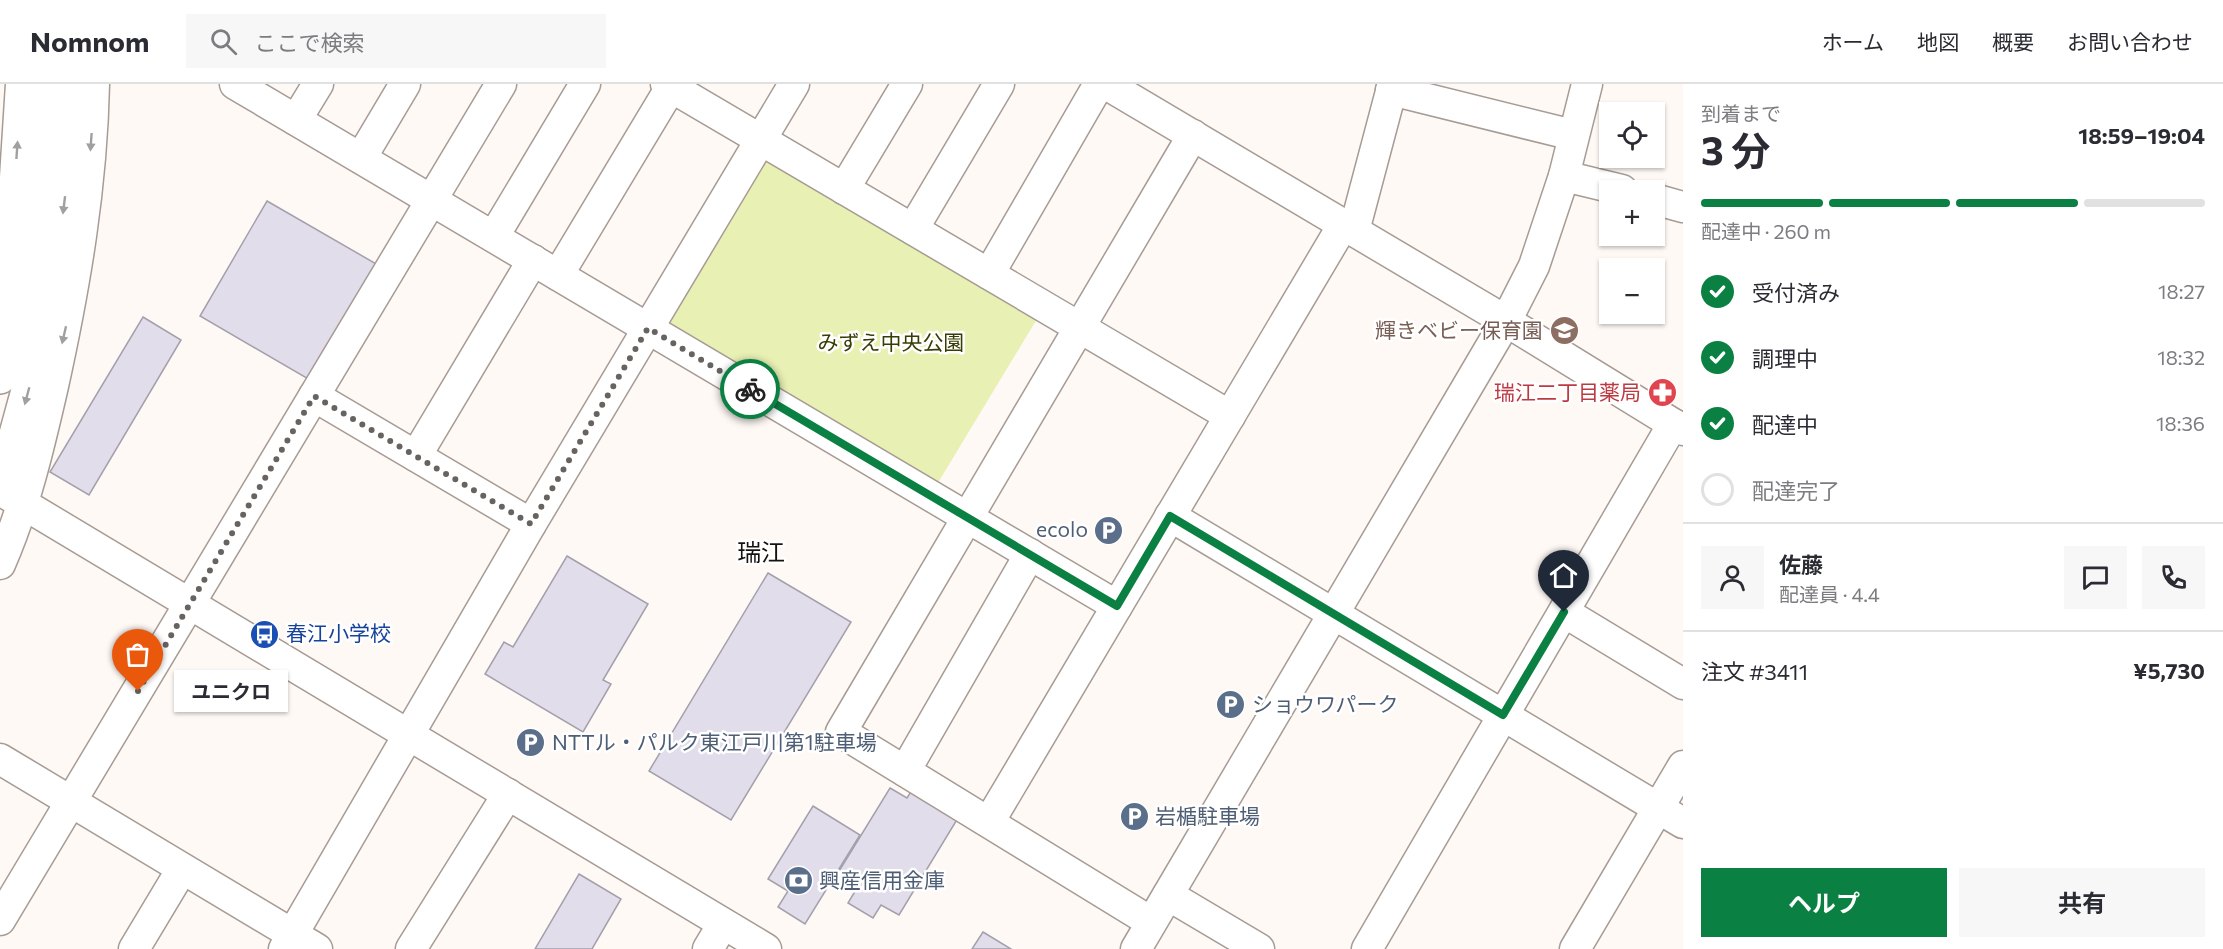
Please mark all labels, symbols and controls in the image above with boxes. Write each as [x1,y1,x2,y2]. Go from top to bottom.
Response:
search box [186,14,606,68]
text: Nomnom [30,24,150,58]
icon: search [207,25,240,58]
text: ここで検索 [255,29,365,56]
text: ホーム [1822,29,1884,54]
text: 地図 [1917,29,1959,54]
text: 概要 [1992,29,2034,54]
text: お問い合わせ [2067,29,2193,54]
text: 到着まで [1701,101,1781,125]
map controls [1599,102,1665,324]
button: locate [1599,102,1665,168]
text: 18:59–19:04 [2078,122,2205,149]
text: 3 分 [1701,125,1770,173]
one-way arrow [86,133,96,152]
one-way arrow [12,141,22,160]
button: + [1599,180,1665,246]
one-way arrow [59,196,68,215]
text: 配達中 · 260 m [1701,219,1831,243]
button: − [1599,258,1665,324]
icon: check [1701,275,1734,308]
text: 受付済み [1752,279,1840,306]
text: 18:27 [2158,279,2205,303]
school or university icon: 輝きベビー保育園 [1548,315,1580,347]
place label: 輝きベビー保育園 [1375,317,1543,342]
one-way arrow [59,326,69,345]
park label: みずえ中央公園 [818,329,965,354]
icon: check [1701,341,1734,374]
text: 調理中 [1752,345,1818,372]
text: 18:32 [2157,345,2205,369]
courier [720,359,780,419]
icon: bike [734,373,767,406]
pharmacy icon: 瑞江二丁目薬局 [1646,377,1678,409]
place label: 瑞江二丁目薬局 [1494,379,1641,404]
one-way arrow [22,387,32,406]
icon: check [1701,407,1734,440]
text: 配達中 [1752,411,1818,438]
text: 18:36 [2156,411,2205,435]
text: 配達完了 [1752,477,1840,504]
parking icon: ecolo [1093,514,1125,546]
place label: ecolo [1036,516,1088,541]
district label: 瑞江 [737,537,785,566]
button: person [1701,546,1764,609]
button: chat [2064,546,2127,609]
button: phone [2142,546,2205,609]
pin [1538,550,1589,612]
text: 佐藤 [1779,551,1823,578]
icon: home [1547,559,1580,592]
text: 配達員 · 4.4 [1779,582,1880,606]
bus stop icon: 春江小学校 [249,618,281,650]
place label: 春江小学校 [286,620,391,645]
pin [112,629,163,691]
icon: bag [121,638,154,671]
text: ¥5,730 [2133,657,2205,684]
text: 注文 #3411 [1701,658,1808,685]
callout: ユニクロ [174,670,288,712]
text: ユニクロ [191,679,271,703]
parking icon: ショウワパーク [1215,689,1247,721]
place label: ショウワパーク [1252,691,1399,716]
parking icon: NTTル・パルク東江戸川第1駐車場 [515,727,547,759]
place label: NTTル・パルク東江戸川第1駐車場 [552,729,877,754]
parking icon: 岩楯駐車場 [1118,801,1150,833]
place label: 岩楯駐車場 [1155,803,1260,828]
bank icon: 興産信用金庫 [782,865,814,897]
place label: 興産信用金庫 [819,867,945,892]
button: ヘルプ [1701,868,1947,937]
button: 共有 [1959,868,2205,937]

